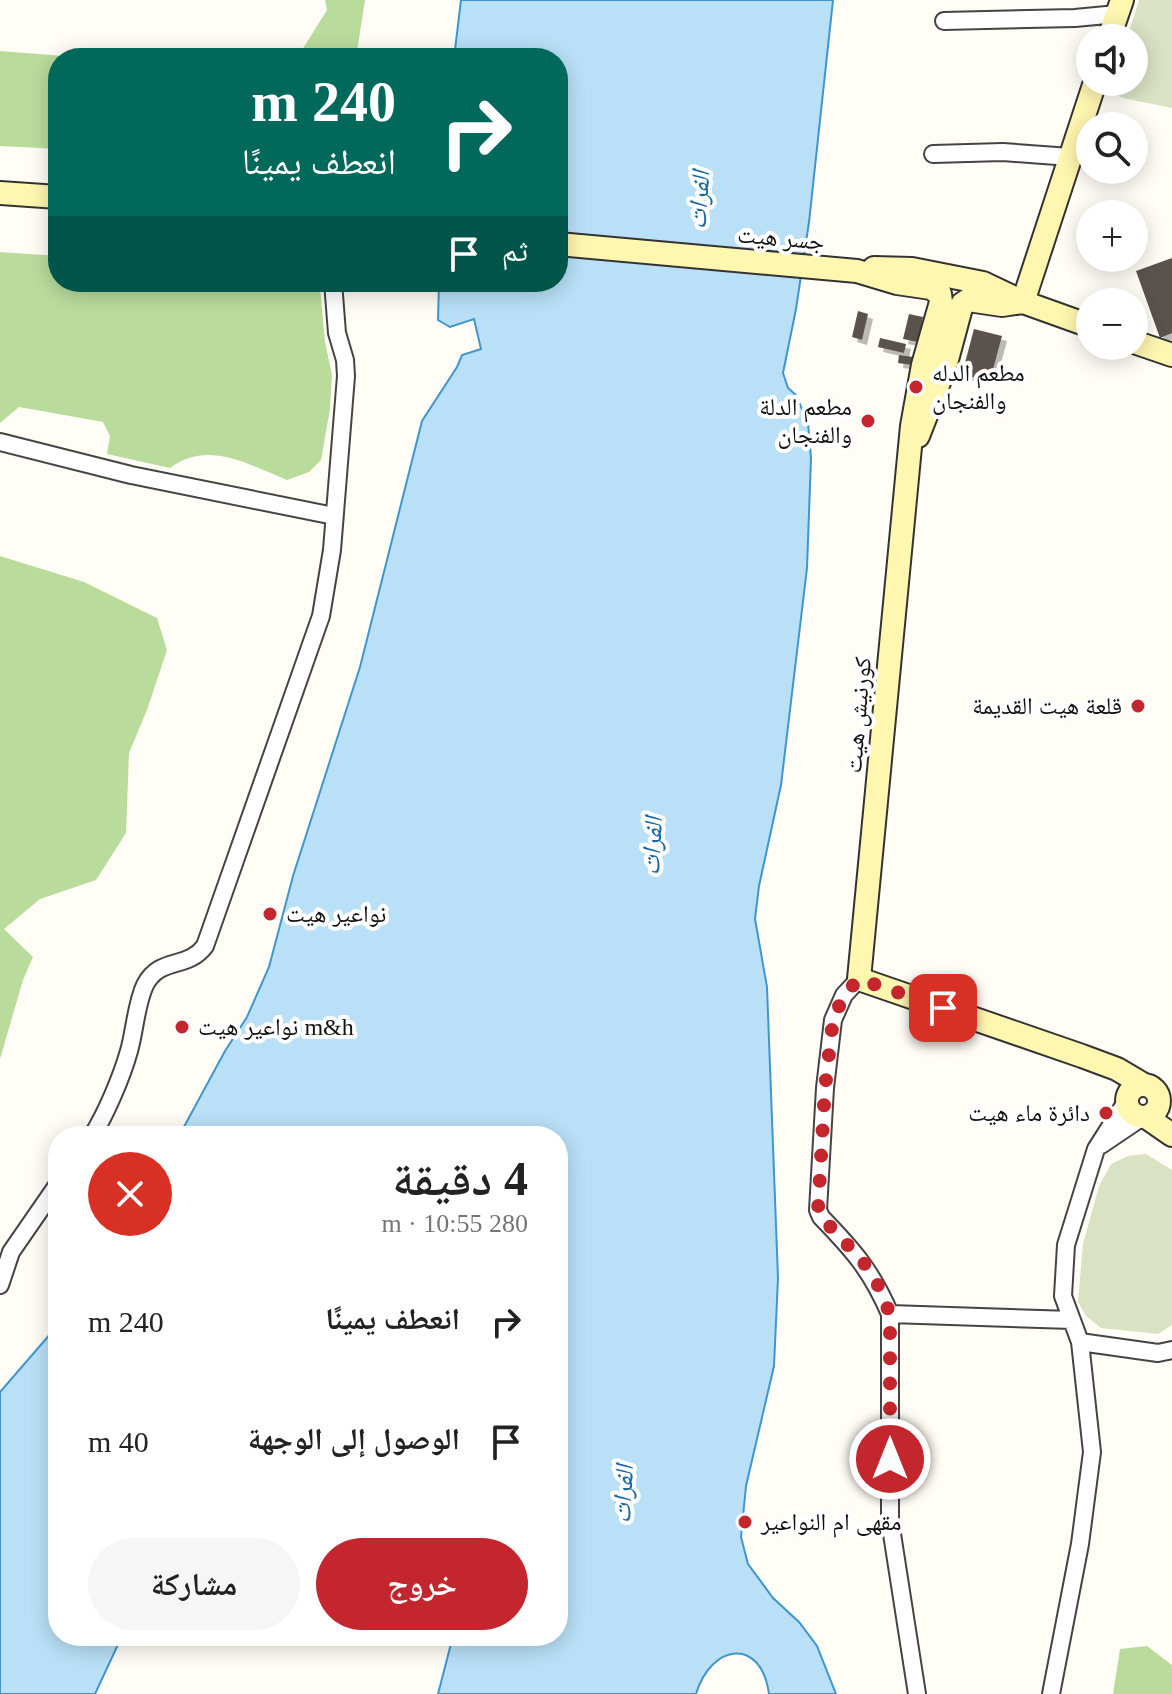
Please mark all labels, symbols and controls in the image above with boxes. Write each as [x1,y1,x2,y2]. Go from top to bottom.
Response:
map controls [1076,24,1148,360]
button: sound [1076,24,1148,96]
text: 240 m [251,71,396,133]
icon: right [424,80,528,184]
button: search [1076,112,1148,184]
text: انعطف يمينًا [242,142,396,182]
water label: الفرات [682,167,716,230]
button: + [1076,200,1148,272]
street label: جسر هيت [736,221,826,255]
icon: arrive [442,232,486,276]
text: ثم [502,234,528,267]
button: − [1076,288,1148,360]
place label: مطعم الدله والفنجان [932,360,1025,415]
marker: مطعم الدله والفنجان [907,378,925,396]
place label: مطعم الدلة والفنجان [759,394,852,449]
marker: مطعم الدلة والفنجان [859,412,877,430]
street label: كورنيش هيت [840,656,877,774]
place label: قلعة هيت القديمة [972,693,1122,719]
marker: قلعة هيت القديمة [1129,697,1147,715]
water label: الفرات [636,813,668,876]
place label: نواعير هيت [286,901,386,927]
marker: نواعير هيت [261,905,279,923]
pin [909,974,977,1042]
icon: arrive [921,986,965,1030]
place label: نواعير هيت m&h [198,1014,354,1040]
marker: نواعير هيت m&h [173,1018,191,1036]
place label: دائرة ماء هيت [968,1100,1090,1126]
marker: دائرة ماء هيت [1097,1104,1115,1122]
button: close [88,1152,172,1236]
text: 4 دقيقة [392,1152,528,1205]
text: 280 m · 10:55 [381,1209,528,1238]
icon: right [484,1300,528,1344]
text: انعطف يمينًا [325,1302,460,1335]
text: 240 m [88,1305,164,1338]
position arrow [848,1417,932,1501]
icon: arrive [484,1420,528,1464]
text: الوصول إلى الوجهة [248,1422,460,1455]
text: 40 m [88,1425,149,1458]
water label: الفرات [607,1461,639,1524]
place label: مقهى ام النواعير [760,1509,902,1538]
marker: مقهى ام النواعير [736,1513,754,1531]
button: مشاركة [88,1538,300,1630]
button: خروج [316,1538,528,1630]

